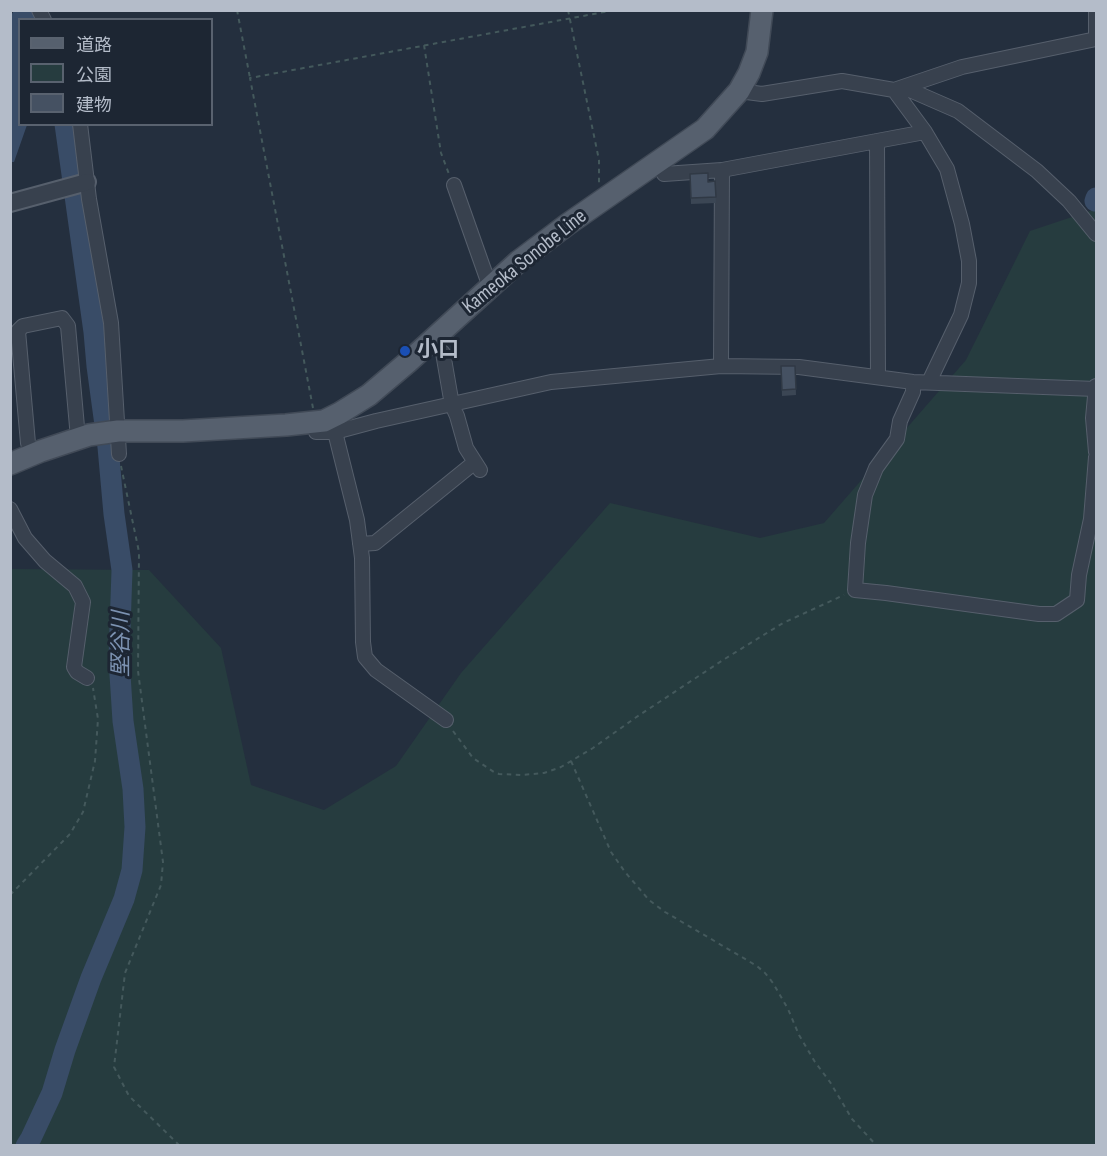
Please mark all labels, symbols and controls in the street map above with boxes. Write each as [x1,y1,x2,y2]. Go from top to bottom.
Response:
legend [18,18,213,126]
text: 道路 [76,35,112,56]
text: 公園 [76,65,112,86]
text: 建物 [76,95,112,116]
street label: Kameoka Sonobe Line [458,204,592,320]
place label: 小口 [417,338,459,364]
marker: 小口 [398,344,412,358]
water label: 堅谷川 [109,611,135,677]

